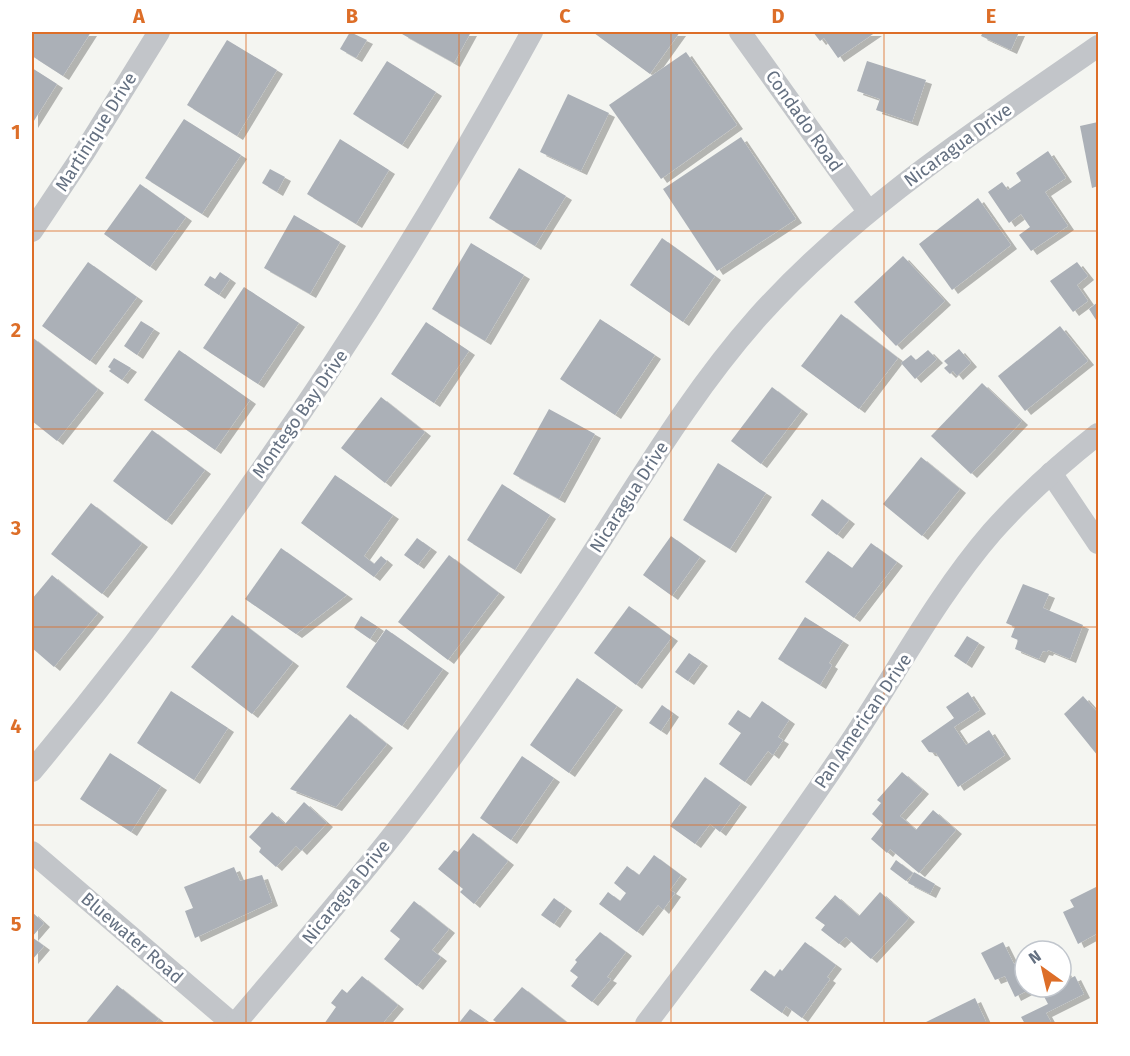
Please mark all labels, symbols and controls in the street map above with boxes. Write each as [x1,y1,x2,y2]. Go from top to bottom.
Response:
text: A [132,4,146,28]
text: B [346,4,358,28]
text: C [559,4,571,28]
text: D [771,4,785,28]
text: E [986,4,996,28]
street label: Condado Road [761,66,847,176]
street label: Martinique Drive [51,69,141,195]
street label: Nicaragua Drive [900,98,1016,192]
text: 1 [11,120,21,144]
text: 2 [11,318,21,342]
street label: Montego Bay Drive [247,346,353,482]
street label: Nicaragua Drive [585,437,673,557]
text: 3 [10,516,21,540]
street label: Pan American Drive [810,649,916,793]
text: 4 [10,714,22,738]
street label: Nicaragua Drive [297,835,395,949]
street label: Bluewater Road [76,888,188,988]
text: 5 [11,912,22,936]
north arrow [1013,939,1073,999]
text: N [1025,946,1045,968]

